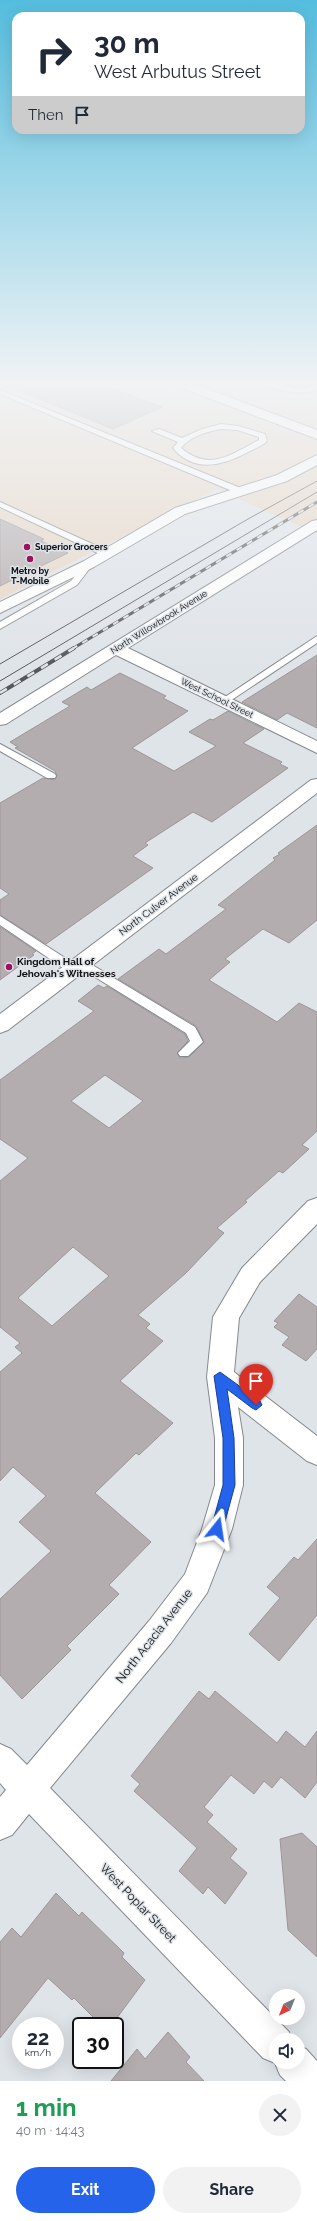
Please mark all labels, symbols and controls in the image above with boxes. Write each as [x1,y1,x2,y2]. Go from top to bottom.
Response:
text: 30 m [94,27,160,60]
icon: right [28,28,80,80]
text: West Arbutus Street [94,61,261,82]
icon: arrive [71,104,93,126]
text: Then [28,106,63,124]
marker: Superior Grocers [22,542,32,552]
place label: Superior Grocers [35,542,108,552]
marker: Metro by T-Mobile [25,554,35,564]
place label: Metro by T-Mobile [11,566,50,586]
street label: North Willowbrook Avenue [109,588,210,656]
street label: West School Street [179,676,255,720]
street label: North Culver Avenue [117,871,200,938]
place label: Kingdom Hall of Jehovah's Witnesses [17,956,116,979]
marker: Kingdom Hall of Jehovah's Witnesses [4,962,14,972]
pin [239,1364,273,1405]
icon: arrive [245,1370,267,1392]
position arrow [196,1508,238,1550]
street label: North Acacia Avenue [113,1586,195,1686]
street label: West Poplar Street [97,1861,179,1945]
north arrow [269,1989,305,2025]
map controls [269,1989,305,2069]
speed limit sign: 30 [72,2017,124,2069]
text: 22 [27,2026,49,2050]
button: sound [269,2033,305,2069]
text: km/h [25,2047,51,2058]
text: 1 min [16,2093,77,2122]
button: close [259,2094,301,2136]
text: 40 m · 14:43 [16,2123,85,2138]
button: Exit [16,2167,155,2213]
button: Share [163,2167,301,2213]

